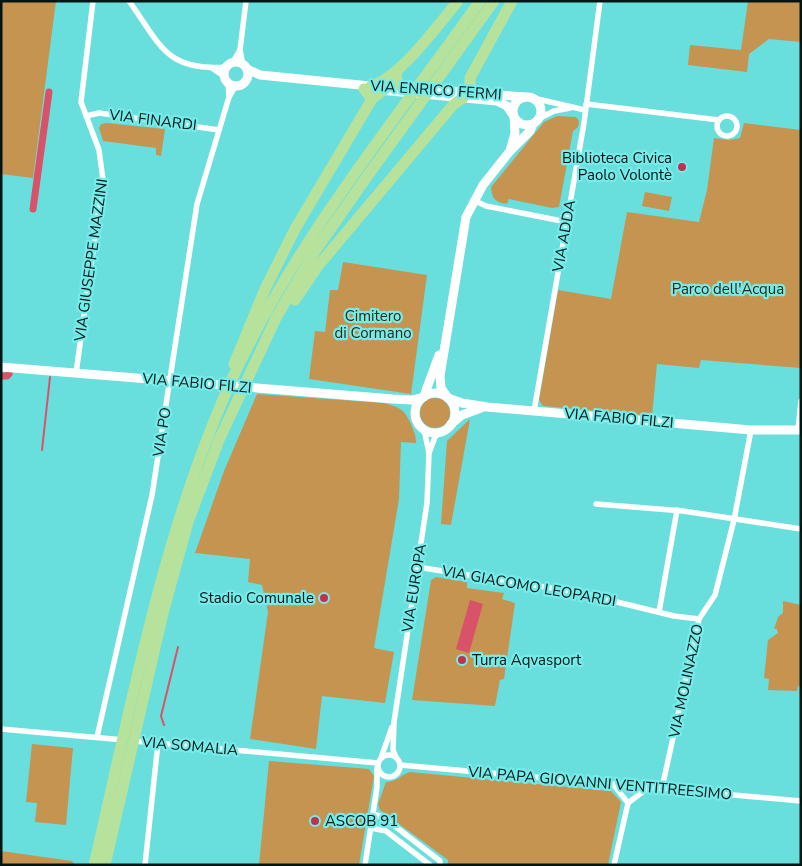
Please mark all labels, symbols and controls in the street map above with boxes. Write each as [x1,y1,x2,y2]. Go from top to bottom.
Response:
street label: VIA ENRICO FERMI [369,75,502,105]
street label: VIA FINARDI [107,105,198,135]
place label: Biblioteca Civica Paolo Volontè [562,148,672,185]
marker: Biblioteca Civica Paolo Volontè [676,161,688,173]
street label: VIA GIUSEPPE MAZZINI [70,177,112,344]
street label: VIA ADDA [548,198,580,275]
park label: Parco dell'Acqua [672,279,784,299]
park label: Cimitero di Cormano [334,306,412,343]
street label: VIA FABIO FILZI [141,368,252,398]
street label: VIA FABIO FILZI [563,403,674,433]
street label: VIA PO [148,406,176,459]
street label: VIA EUROPA [397,542,431,635]
street label: VIA GIACOMO LEOPARDI [439,561,618,611]
place label: Stadio Comunale [199,588,314,608]
marker: Stadio Comunale [318,592,330,604]
street label: VIA MOLINAZZO [664,622,708,741]
place label: Turra Aqvasport [472,650,582,670]
marker: Turra Aqvasport [456,654,468,666]
street label: VIA SOMALIA [140,732,239,760]
street label: VIA PAPA GIOVANNI VENTITREESIMO [466,761,733,804]
place label: ASCOB 91 [325,811,398,831]
marker: ASCOB 91 [309,815,321,827]

